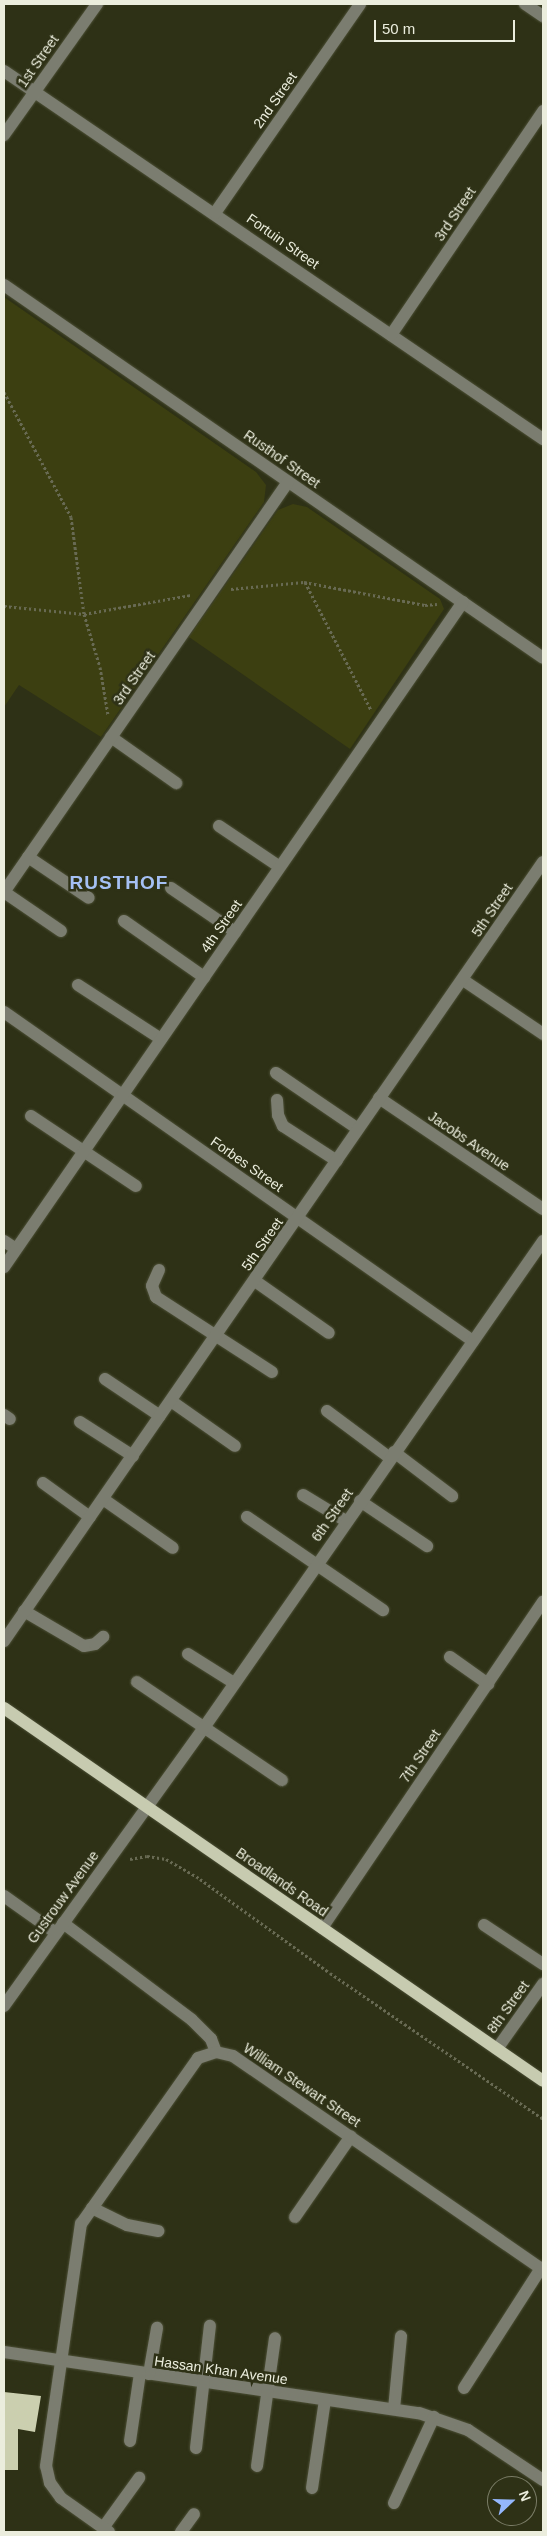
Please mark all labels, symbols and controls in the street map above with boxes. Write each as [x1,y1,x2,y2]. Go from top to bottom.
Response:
scale bar [377,10,518,42]
text: 50 m [382,20,415,37]
street label: 1st Street [14,32,62,90]
street label: 2nd Street [250,69,300,131]
street label: 3rd Street [431,184,479,244]
street label: Fortuin Street [243,210,323,272]
street label: Rusthof Street [241,426,323,492]
street label: 3rd Street [109,648,159,708]
district label: RUSTHOF [69,872,169,894]
street label: 5th Street [468,880,516,940]
street label: 4th Street [197,896,245,956]
street label: Jacobs Avenue [425,1107,513,1175]
street label: Forbes Street [207,1133,287,1195]
street label: 5th Street [238,1214,286,1274]
street label: 6th Street [308,1485,356,1545]
street label: 7th Street [396,1726,444,1786]
street label: Broadlands Road [233,1844,331,1920]
street label: Gustrouw Avenue [24,1847,102,1947]
street label: 8th Street [483,1978,533,2036]
street label: William Stewart Street [240,2040,364,2130]
street label: Hassan Khan Avenue [153,2352,289,2388]
north arrow [487,2476,537,2526]
text: N [516,2488,534,2504]

